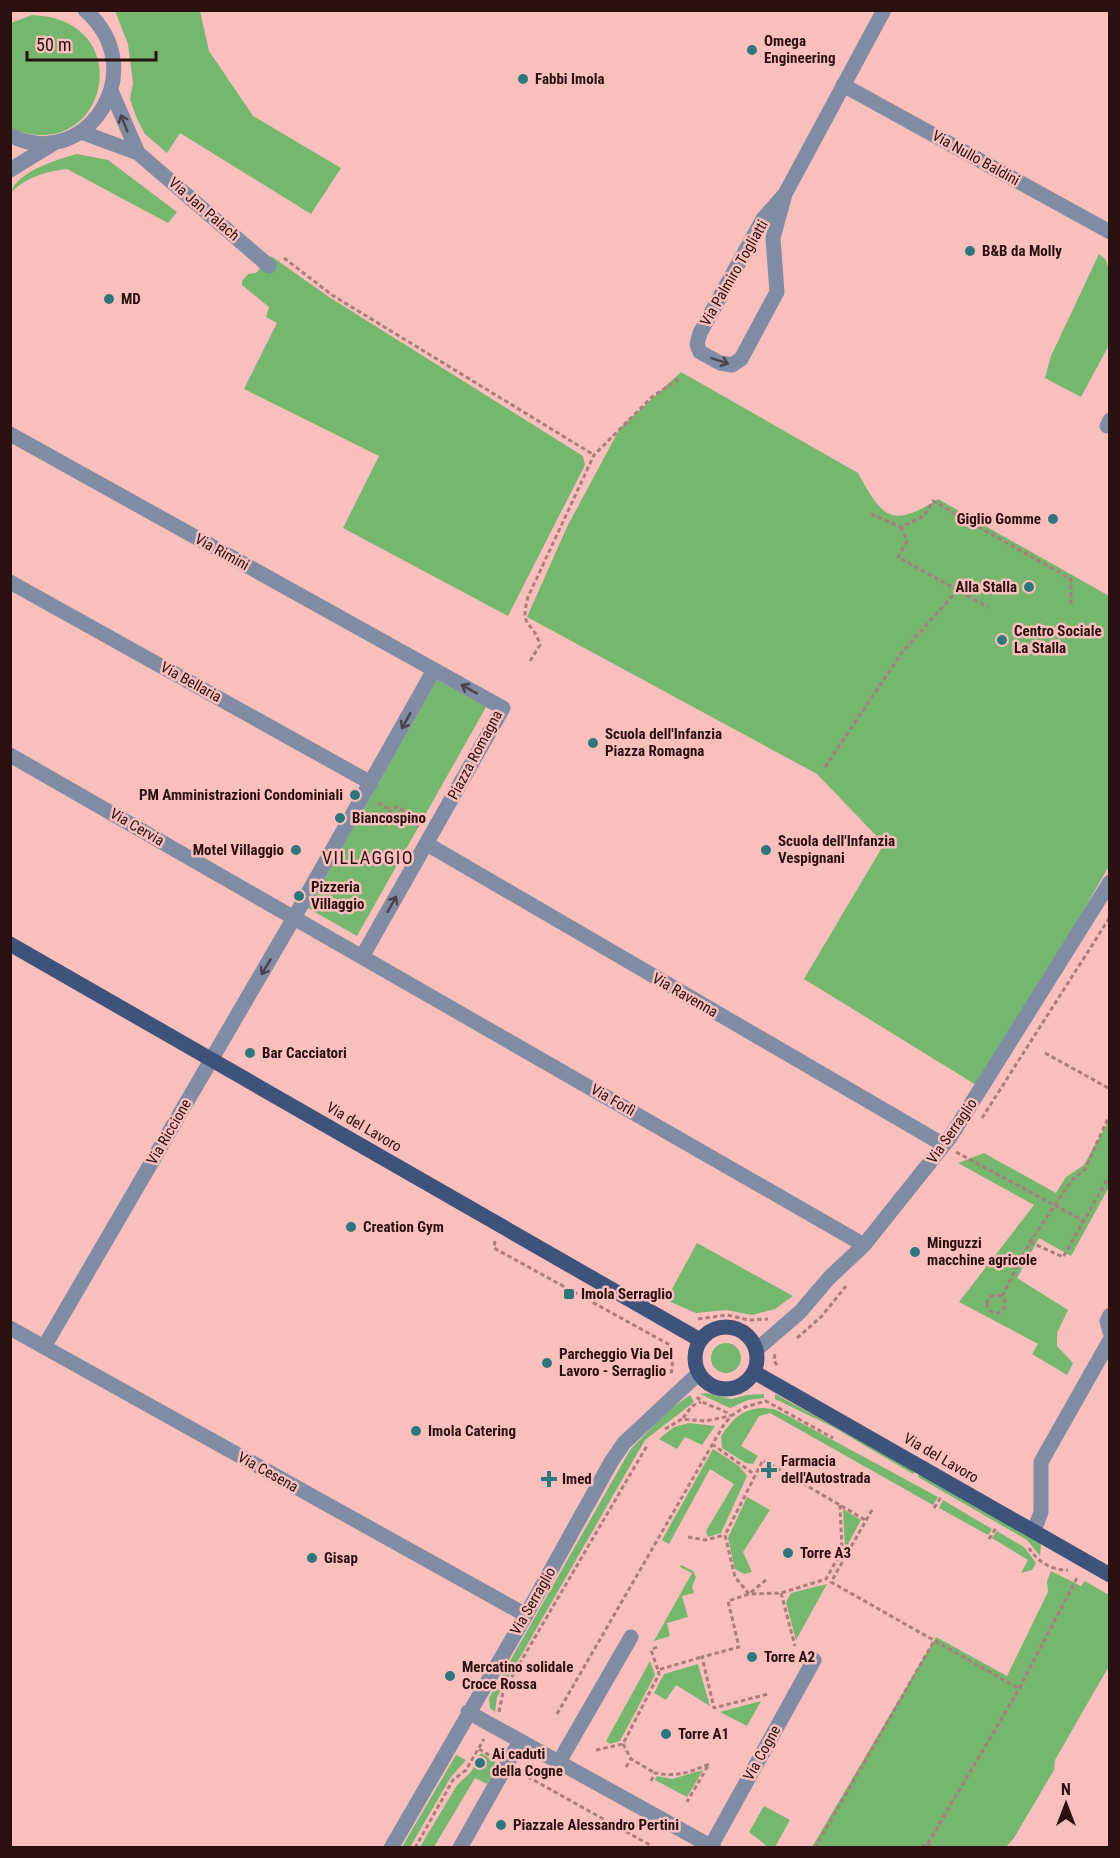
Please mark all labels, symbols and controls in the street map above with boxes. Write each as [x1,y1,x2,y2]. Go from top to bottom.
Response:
scale bar [27,24,156,62]
place label: Omega Engineering [764,32,836,67]
text: 50 m [36,34,71,55]
marker: Omega Engineering [745,43,759,57]
place label: Fabbi Imola [535,70,605,88]
marker: Fabbi Imola [516,72,530,86]
one-way arrow [118,115,129,133]
street label: Via Nullo Baldini [929,127,1023,189]
street label: Via Jan Palach [165,173,243,245]
street label: Via Palmiro Togliatti [696,217,772,329]
place label: B&B da Molly [982,242,1062,260]
marker: B&B da Molly [963,244,977,258]
place label: MD [121,290,141,308]
marker: MD [102,292,116,306]
one-way arrow [710,357,729,368]
place label: Giglio Gomme [957,510,1041,528]
marker: Giglio Gomme [1046,512,1060,526]
street label: Via Rimini [192,530,252,574]
place label: Alla Stalla [956,578,1017,596]
marker: Alla Stalla [1022,580,1036,594]
place label: Centro Sociale La Stalla [1014,622,1102,657]
marker: Centro Sociale La Stalla [995,633,1009,647]
street label: Via Bellaria [157,658,225,706]
one-way arrow [461,682,478,694]
street label: Piazza Romagna [444,707,506,803]
one-way arrow [399,712,411,729]
place label: Scuola dell'Infanzia Piazza Romagna [605,725,722,760]
marker: Scuola dell'Infanzia Piazza Romagna [586,736,600,750]
place label: PM Amministrazioni Condominiali [139,786,343,804]
marker: PM Amministrazioni Condominiali [348,788,362,802]
street label: Via Cervia [107,804,167,850]
place label: Biancospino [352,809,426,827]
marker: Biancospino [333,811,347,825]
place label: Scuola dell'Infanzia Vespignani [778,832,895,867]
place label: Motel Villaggio [193,841,284,859]
marker: Motel Villaggio [289,843,303,857]
marker: Scuola dell'Infanzia Vespignani [759,843,773,857]
district label: VILLAGGIO [322,847,414,868]
place label: Pizzeria Villaggio [311,878,364,913]
marker: Pizzeria Villaggio [292,889,306,903]
one-way arrow [386,896,398,913]
one-way arrow [259,958,271,975]
street label: Via Ravenna [649,969,721,1021]
place label: Bar Cacciatori [262,1044,347,1062]
marker: Bar Cacciatori [243,1046,257,1060]
street label: Via Forlì [587,1080,639,1120]
street label: Via Serraglio [923,1095,981,1167]
street label: Via Riccione [143,1096,195,1168]
street label: Via del Lavoro [323,1098,405,1156]
place label: Creation Gym [363,1218,444,1236]
marker: Creation Gym [344,1220,358,1234]
place label: Minguzzi macchine agricole [927,1234,1037,1269]
marker: Minguzzi macchine agricole [908,1245,922,1259]
place label: Imola Serraglio [581,1285,673,1303]
marker: Imola Serraglio [562,1287,576,1301]
place label: Parcheggio Via Del Lavoro - Serraglio [559,1345,673,1380]
marker: Parcheggio Via Del Lavoro - Serraglio [540,1356,554,1370]
place label: Imola Catering [428,1422,516,1440]
marker: Imola Catering [409,1424,423,1438]
street label: Via del Lavoro [900,1429,982,1487]
street label: Via Cesena [235,1448,301,1496]
place label: Farmacia dell'Autostrada [781,1452,871,1487]
marker: Farmacia dell'Autostrada [762,1463,776,1477]
marker: Imed [540,1470,558,1488]
place label: Imed [562,1470,592,1488]
place label: Torre A3 [800,1544,851,1562]
marker: Torre A3 [781,1546,795,1560]
place label: Gisap [324,1549,358,1567]
marker: Gisap [305,1551,319,1565]
street label: Via Serraglio [506,1564,560,1638]
place label: Torre A2 [764,1648,815,1666]
marker: Torre A2 [745,1650,759,1664]
place label: Mercatino solidale Croce Rossa [462,1658,573,1693]
marker: Mercatino solidale Croce Rossa [443,1669,457,1683]
street label: Via Cogne [740,1722,784,1784]
place label: Torre A1 [678,1725,729,1743]
marker: Torre A1 [659,1727,673,1741]
place label: Ai caduti della Cogne [492,1745,563,1780]
marker: Ai caduti della Cogne [473,1756,487,1770]
north arrow [1036,1774,1096,1834]
text: N [1061,1780,1071,1799]
place label: Piazzale Alessandro Pertini [513,1816,679,1834]
marker: Piazzale Alessandro Pertini [494,1818,508,1832]

